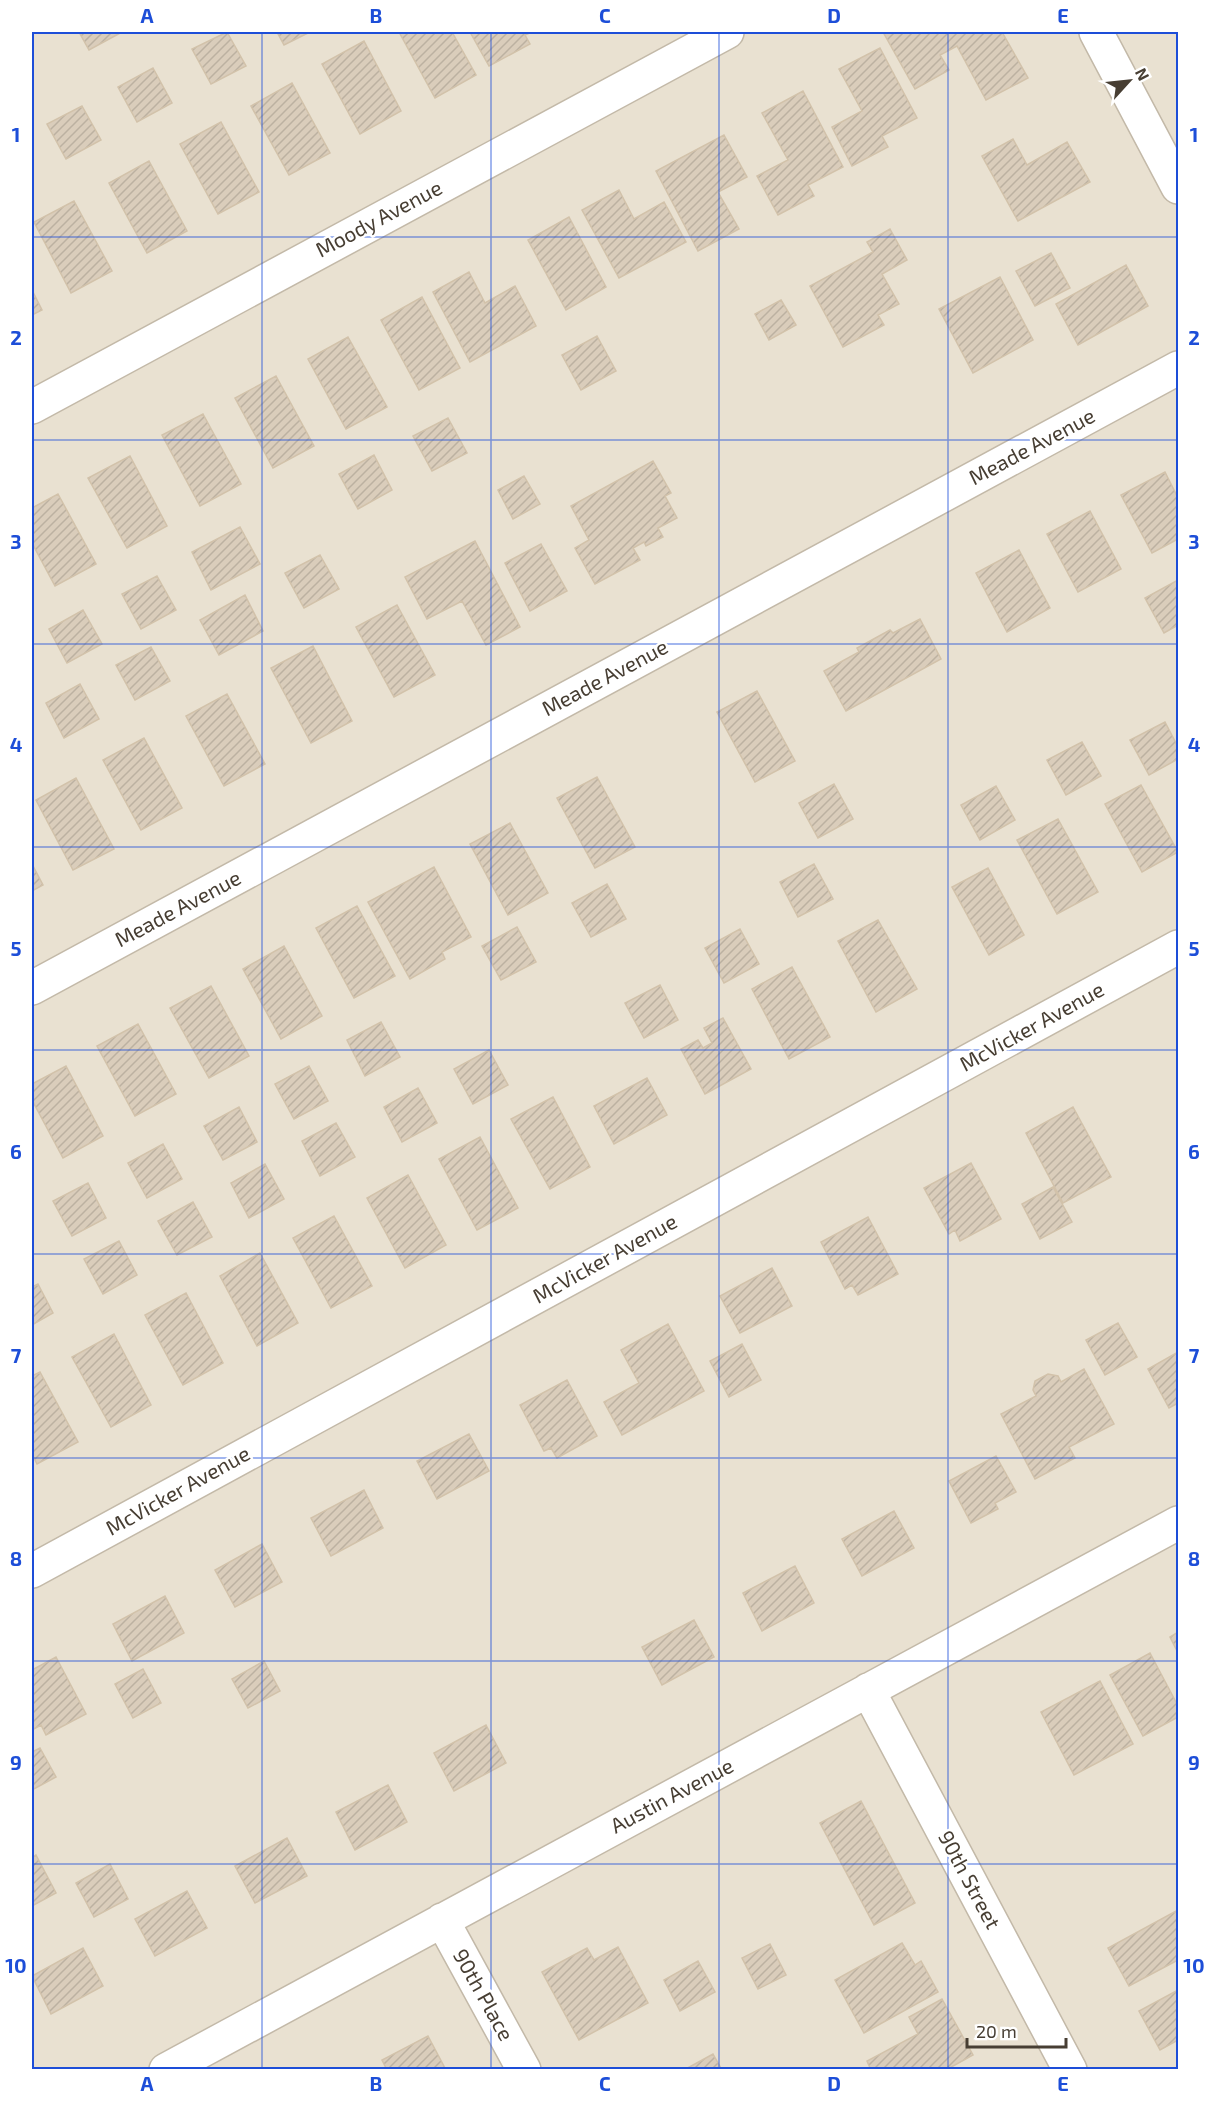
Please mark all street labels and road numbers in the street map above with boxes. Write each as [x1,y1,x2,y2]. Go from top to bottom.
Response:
street label: Moody Avenue [311,174,446,261]
street label: Meade Avenue [964,402,1099,489]
street label: Meade Avenue [537,633,672,720]
street label: Meade Avenue [110,864,245,951]
street label: McVicker Avenue [955,976,1108,1076]
street label: McVicker Avenue [528,1208,681,1308]
street label: McVicker Avenue [101,1440,254,1540]
street label: Austin Avenue [606,1752,737,1838]
street label: 90th Street [934,1826,1007,1933]
street label: 90th Place [449,1944,520,2045]

